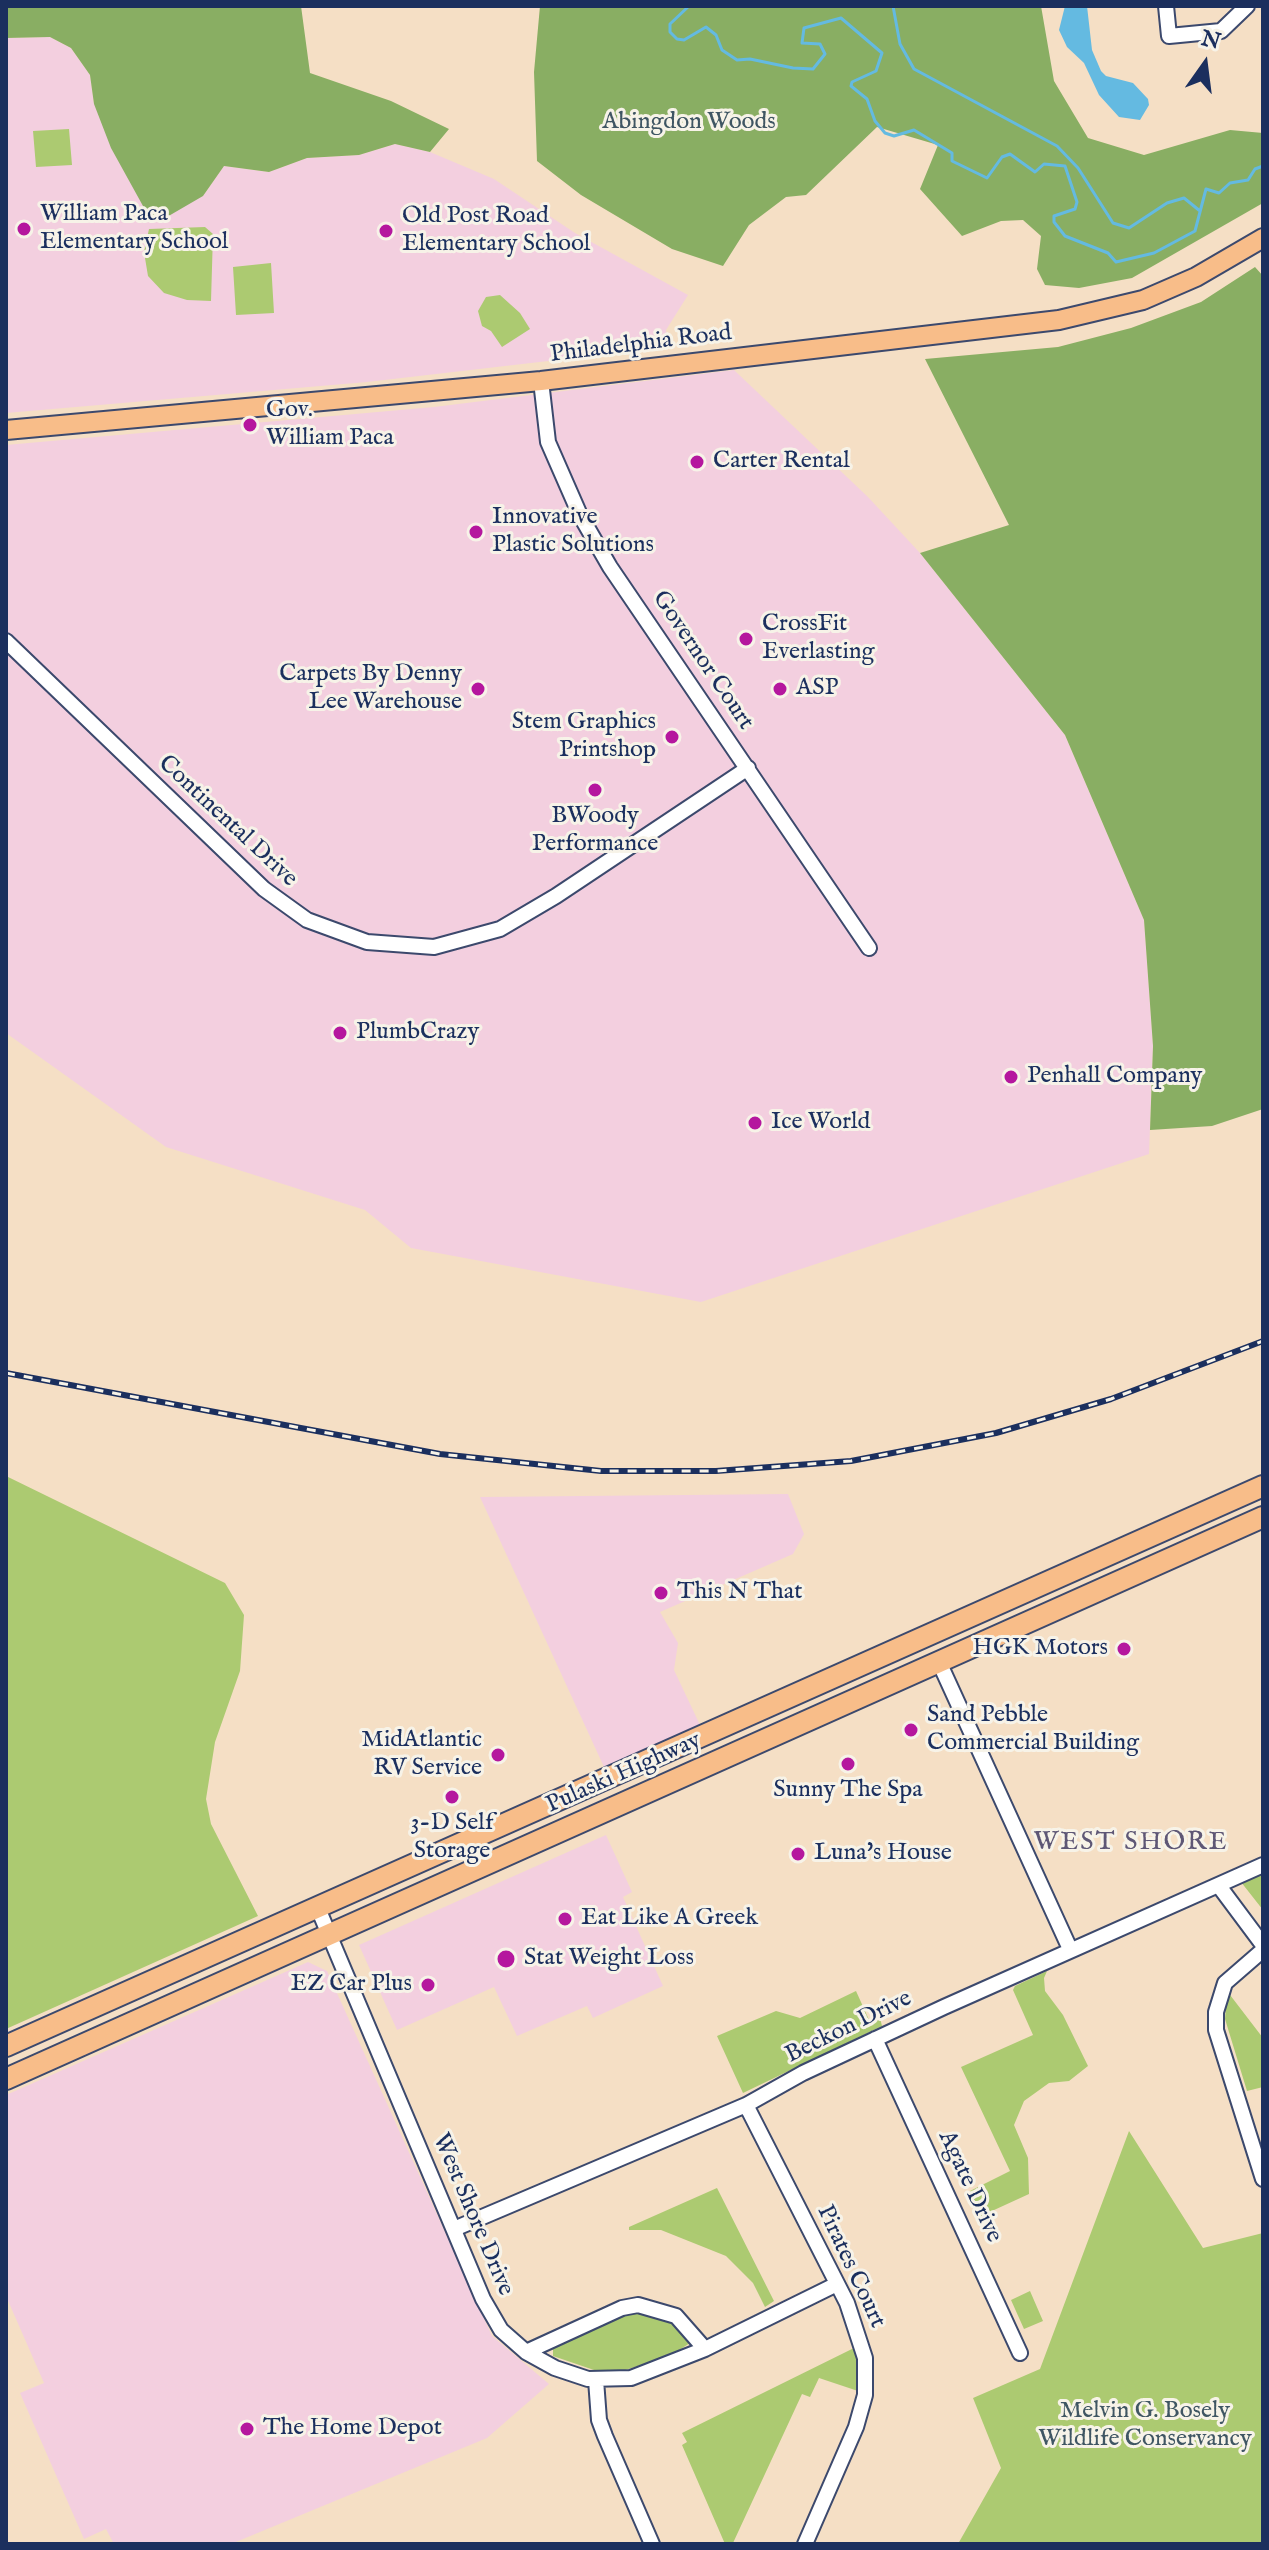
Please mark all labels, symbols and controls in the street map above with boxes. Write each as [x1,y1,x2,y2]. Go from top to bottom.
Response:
north arrow [1165,24,1245,104]
text: N [1198,25,1223,57]
park label: Abingdon Woods [602,109,776,137]
place label: William Paca Elementary School [40,201,228,257]
place label: Old Post Road Elementary School [402,203,590,259]
marker: William Paca Elementary School [15,220,33,238]
marker: Old Post Road Elementary School [377,222,395,240]
street label: Philadelphia Road [549,320,733,370]
place label: Gov. William Paca [266,397,394,453]
marker: Gov. William Paca [241,416,259,434]
place label: Carter Rental [713,448,850,476]
marker: Carter Rental [688,453,706,471]
place label: Innovative Plastic Solutions [492,504,654,560]
marker: Innovative Plastic Solutions [467,523,485,541]
street label: Governor Court [645,586,759,736]
place label: CrossFit Everlasting [762,611,875,667]
marker: CrossFit Everlasting [737,630,755,648]
place label: Carpets By Denny Lee Warehouse [279,661,462,717]
place label: ASP [796,675,838,703]
marker: Carpets By Denny Lee Warehouse [469,680,487,698]
marker: ASP [771,680,789,698]
place label: Stem Graphics Printshop [512,709,656,765]
marker: Stem Graphics Printshop [663,728,681,746]
street label: Continental Drive [151,750,303,894]
marker: BWoody Performance [586,781,604,799]
place label: BWoody Performance [532,803,658,859]
place label: PlumbCrazy [356,1019,479,1047]
marker: PlumbCrazy [331,1024,349,1042]
place label: Penhall Company [1027,1063,1202,1091]
marker: Penhall Company [1002,1068,1020,1086]
place label: Ice World [771,1109,870,1137]
marker: Ice World [746,1114,764,1132]
place label: This N That [677,1579,802,1607]
marker: This N That [652,1584,670,1602]
place label: HGK Motors [973,1635,1108,1663]
marker: HGK Motors [1115,1640,1133,1658]
place label: Sand Pebble Commercial Building [927,1702,1139,1758]
marker: Sand Pebble Commercial Building [902,1721,920,1739]
place label: MidAtlantic RV Service [361,1727,482,1783]
street label: Pulaski Highway [542,1727,706,1821]
marker: MidAtlantic RV Service [489,1746,507,1764]
marker: Sunny The Spa [839,1755,857,1773]
place label: Sunny The Spa [773,1777,923,1805]
marker: 3-D Self Storage [443,1788,461,1806]
place label: 3-D Self Storage [410,1810,494,1866]
district label: WEST SHORE [1033,1828,1229,1860]
place label: Luna's House [814,1840,952,1868]
marker: Luna's House [789,1845,807,1863]
place label: Eat Like A Greek [581,1905,758,1933]
marker: Eat Like A Greek [556,1910,574,1928]
place label: Stat Weight Loss [524,1945,694,1973]
marker: Stat Weight Loss [495,1948,517,1970]
place label: EZ Car Plus [291,1971,412,1999]
marker: EZ Car Plus [419,1976,437,1994]
street label: Beckon Drive [781,1985,917,2071]
street label: Agate Drive [931,2127,1007,2247]
street label: West Shore Drive [425,2130,519,2300]
street label: Pirates Court [809,2201,891,2333]
park label: Melvin G. Bosely Wildlife Conservancy [1038,2398,1252,2454]
place label: The Home Depot [263,2415,442,2443]
marker: The Home Depot [238,2420,256,2438]

